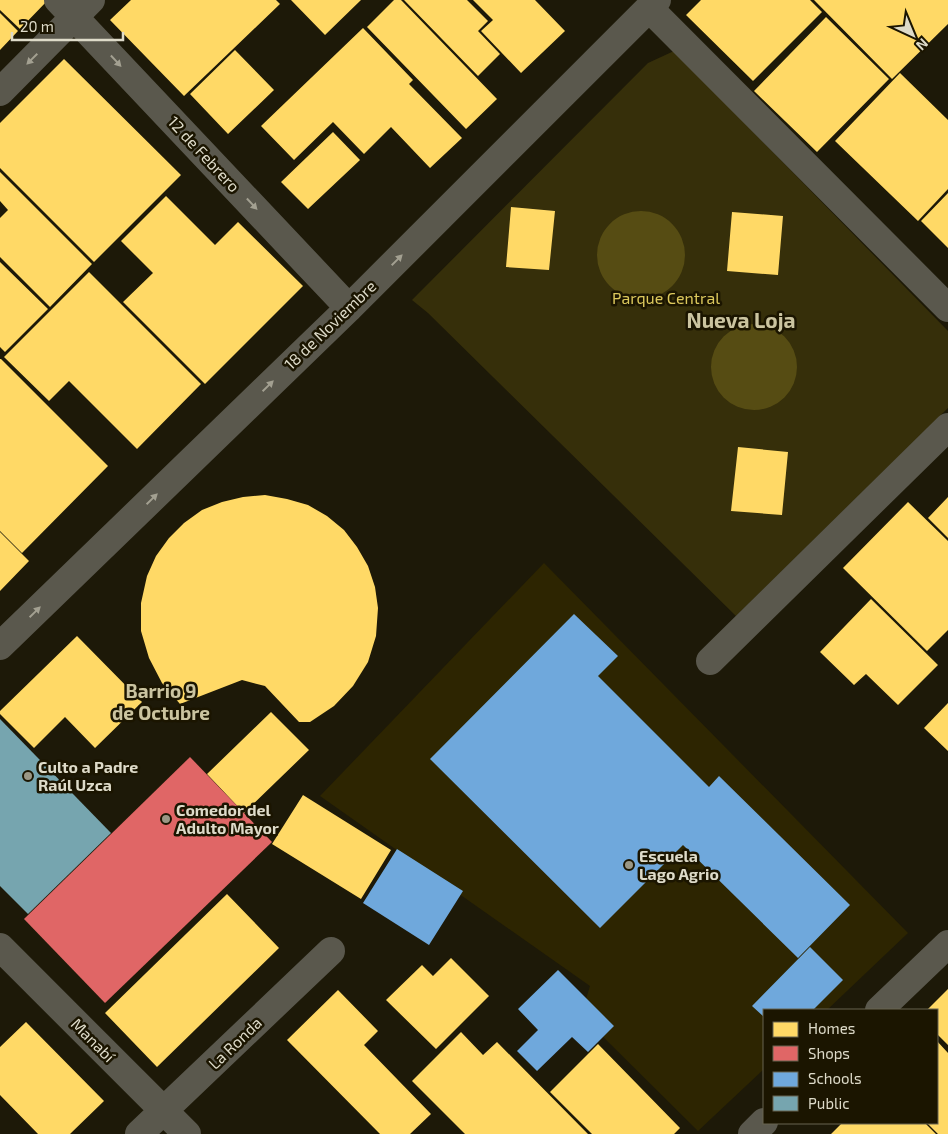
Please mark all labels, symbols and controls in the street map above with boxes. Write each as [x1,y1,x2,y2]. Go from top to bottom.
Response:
scale bar [12,10,124,42]
north arrow [888,10,938,60]
text: 20 m [20,17,54,35]
text: N [913,35,932,54]
one-way arrow [26,53,38,65]
one-way arrow [110,55,122,67]
street label: 12 de Febrero [165,112,244,195]
one-way arrow [246,198,258,210]
one-way arrow [391,254,403,266]
street label: 18 de Noviembre [280,276,379,373]
park label: Parque Central [612,288,720,307]
district label: Nueva Loja [686,307,796,332]
one-way arrow [262,380,274,392]
one-way arrow [145,493,157,505]
one-way arrow [29,606,41,618]
district label: Barrio 9 de Octubre [112,679,210,724]
place label: Culto a Padre Raúl Uzca [38,757,138,794]
marker: Culto a Padre Raúl Uzca [22,770,34,782]
place label: Comedor del Adulto Mayor [176,800,279,838]
marker: Comedor del Adulto Mayor [160,813,172,825]
place label: Escuela Lago Agrio [639,846,719,883]
marker: Escuela Lago Agrio [623,859,635,871]
legend [763,1009,938,1124]
street label: La Ronda [204,1013,265,1073]
street label: Manabí [68,1014,120,1066]
text: Homes [808,1019,855,1037]
text: Shops [808,1044,850,1062]
text: Schools [808,1069,862,1087]
text: Public [808,1094,849,1112]

